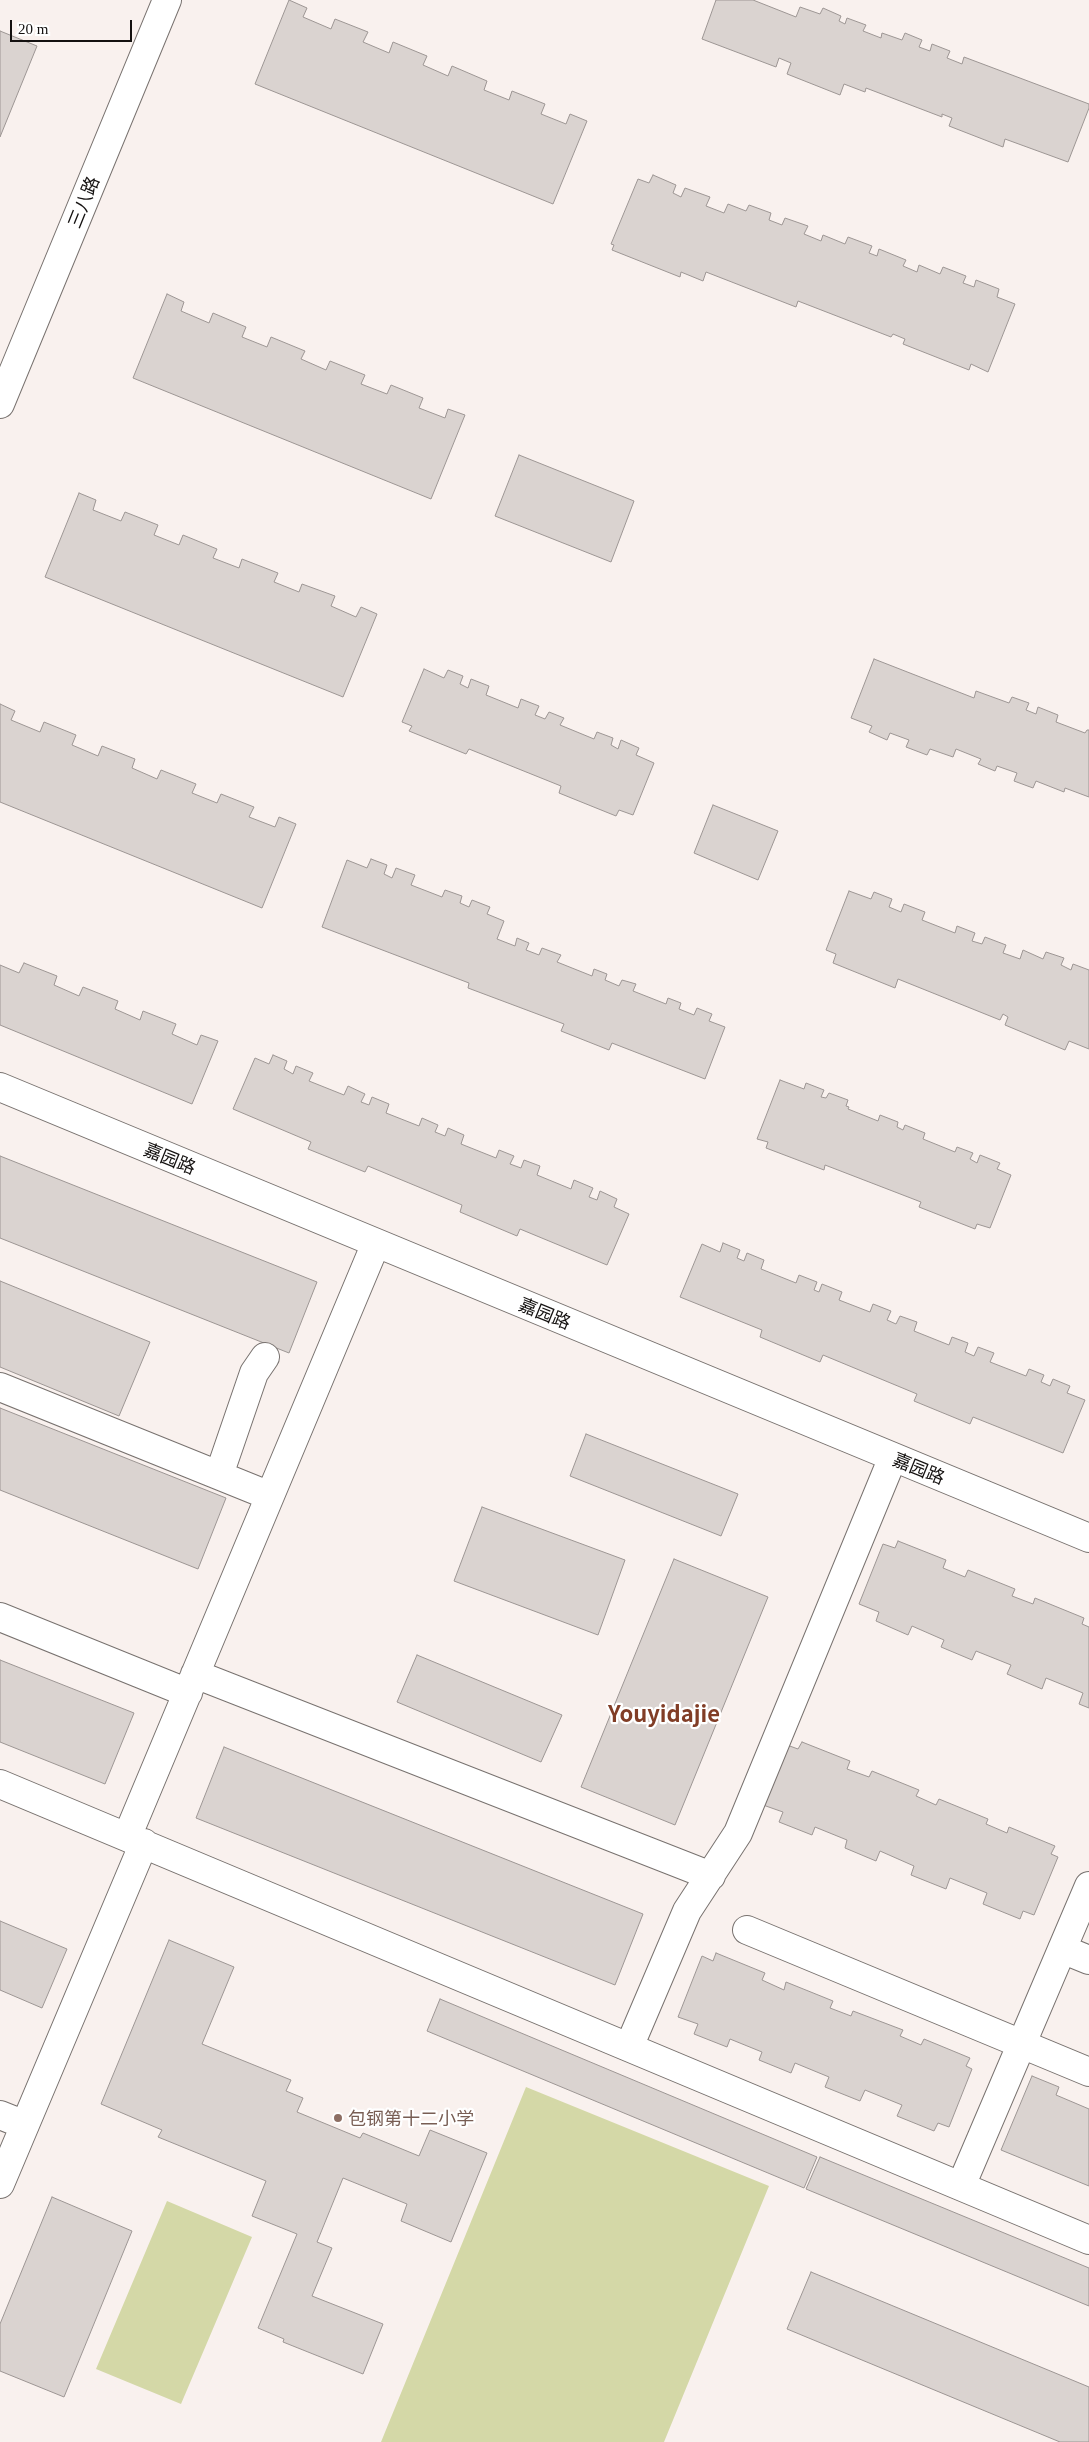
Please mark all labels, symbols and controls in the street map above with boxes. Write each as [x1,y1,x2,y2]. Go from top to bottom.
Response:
scale bar [12,10,135,42]
text: 20 m [18,21,48,37]
street label: 三八路 [63,173,103,231]
street label: 嘉园路 [141,1138,199,1178]
street label: 嘉园路 [516,1293,574,1333]
street label: 嘉园路 [890,1448,948,1488]
district label: Youyidajie [608,1701,720,1727]
place label: 包钢第十二小学 [348,2107,474,2129]
marker: 包钢第十二小学 [332,2112,344,2124]

